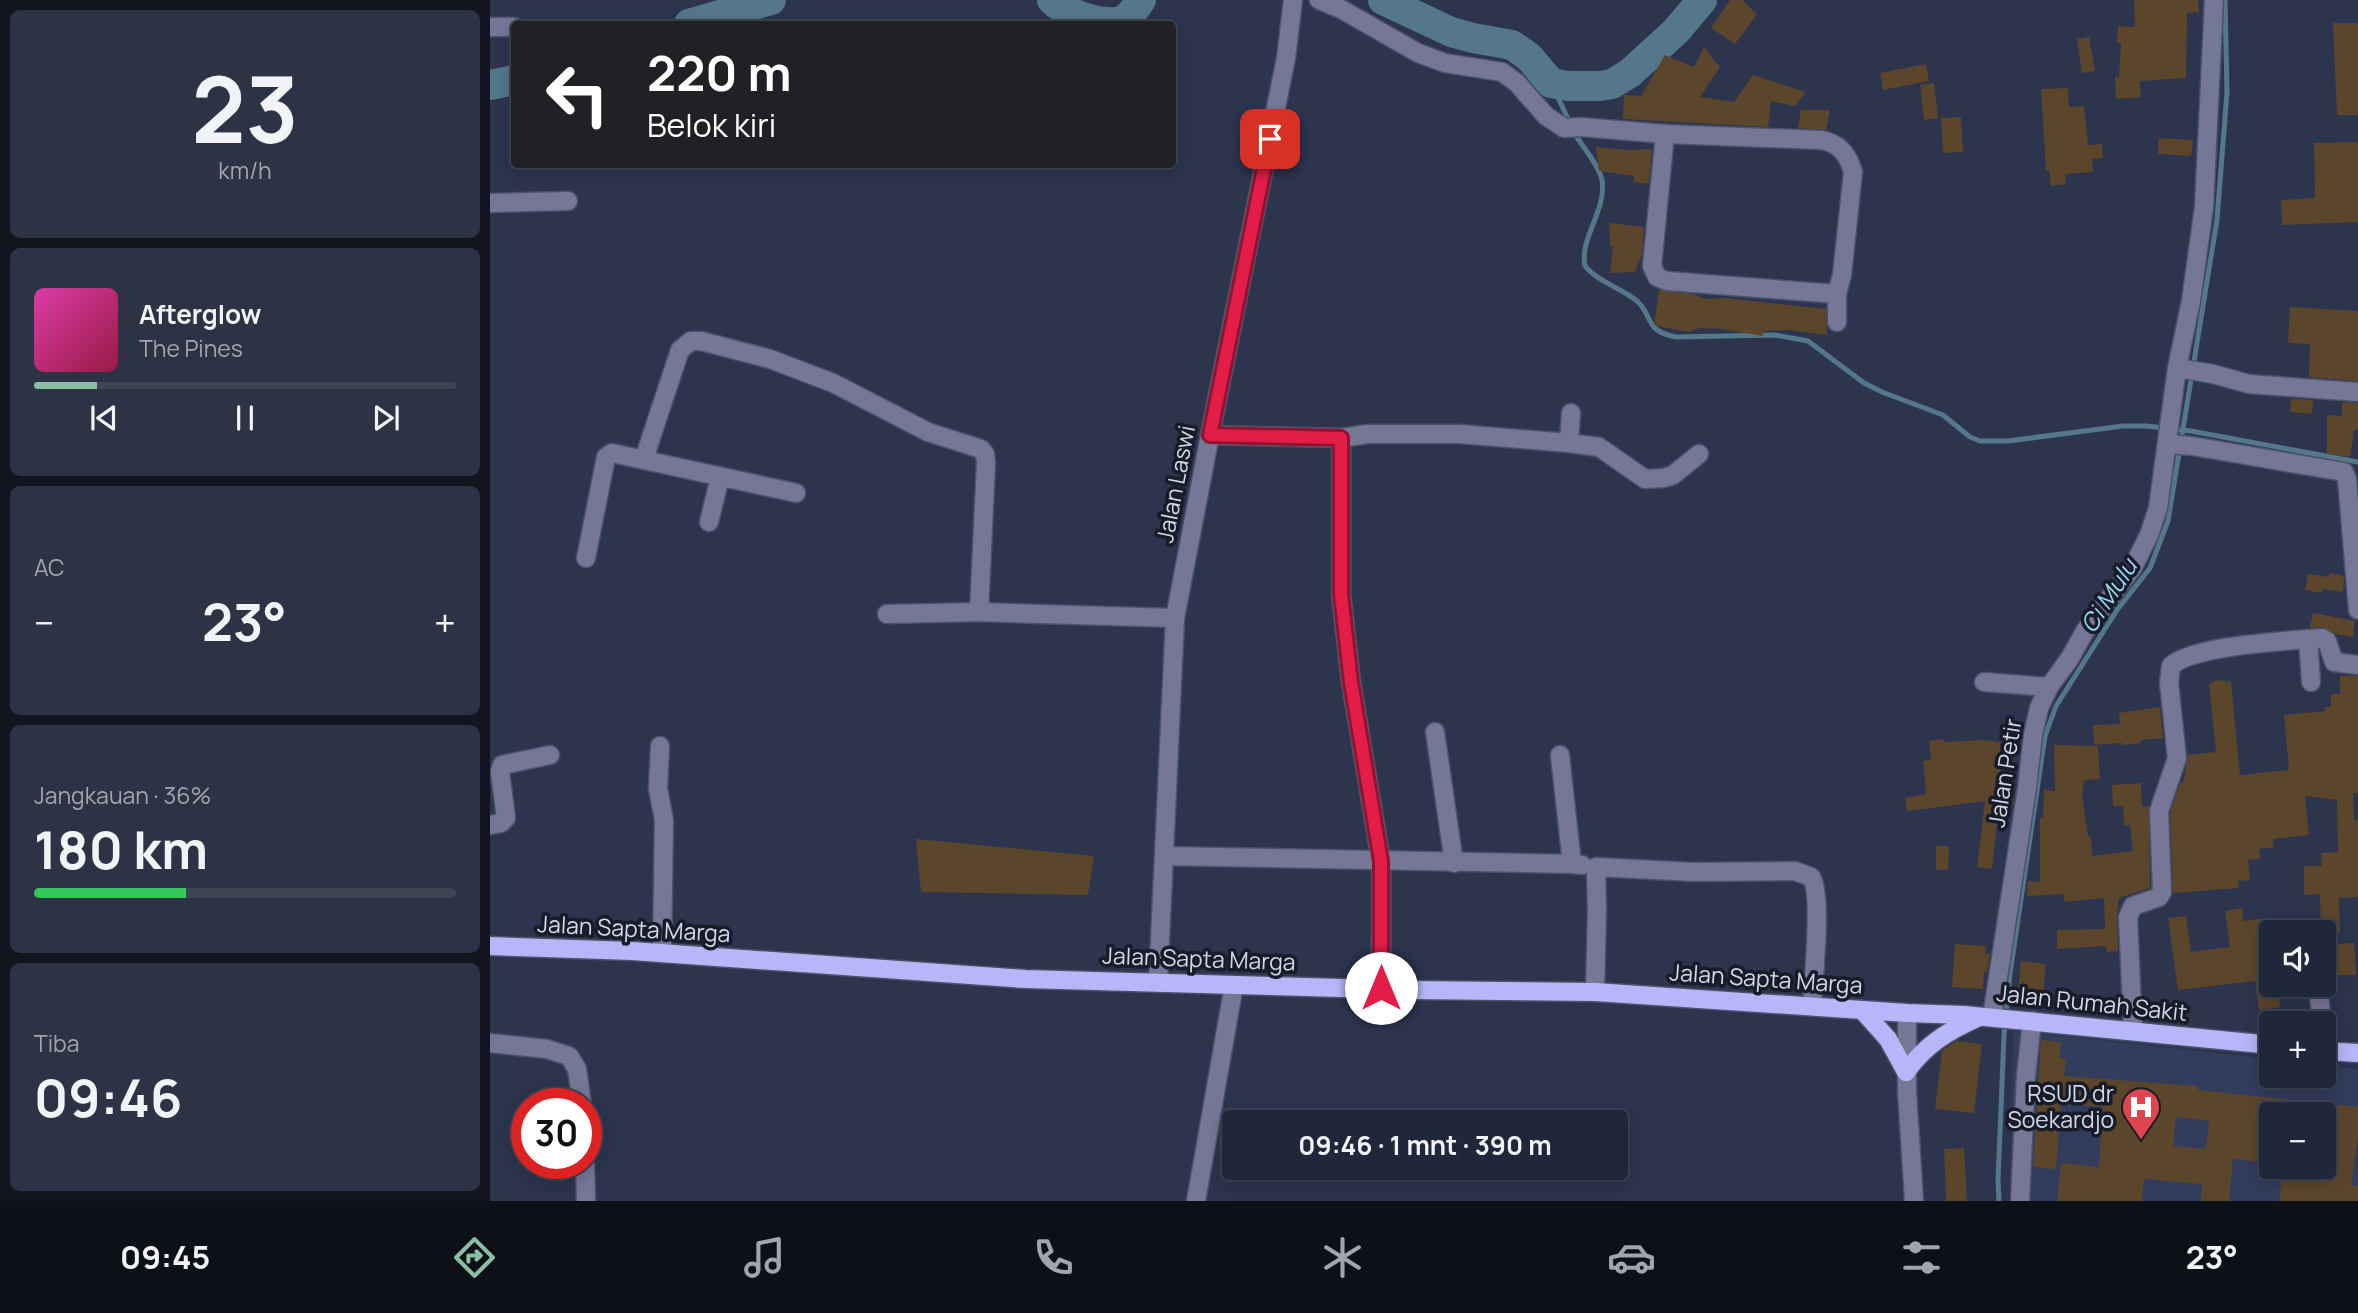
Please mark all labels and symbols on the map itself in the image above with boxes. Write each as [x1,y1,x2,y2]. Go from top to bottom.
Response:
pin [1240,109,1300,169]
street label: Jalan Laswi [1148,422,1202,545]
water label: Ci Mulu [2072,550,2145,639]
street label: Jalan Petir [1980,716,2028,830]
street label: Jalan Sapta Marga [537,907,731,949]
street label: Jalan Sapta Marga [1102,939,1296,977]
position arrow [1344,951,1418,1025]
street label: Jalan Sapta Marga [1669,955,1864,1001]
street label: Jalan Rumah Sakit [1995,976,2189,1028]
place label: RSUD dr Soekardjo [2008,1077,2114,1135]
hospital icon: RSUD dr Soekardjo [2120,1086,2162,1141]
speed limit sign: 30 [511,1088,602,1179]

